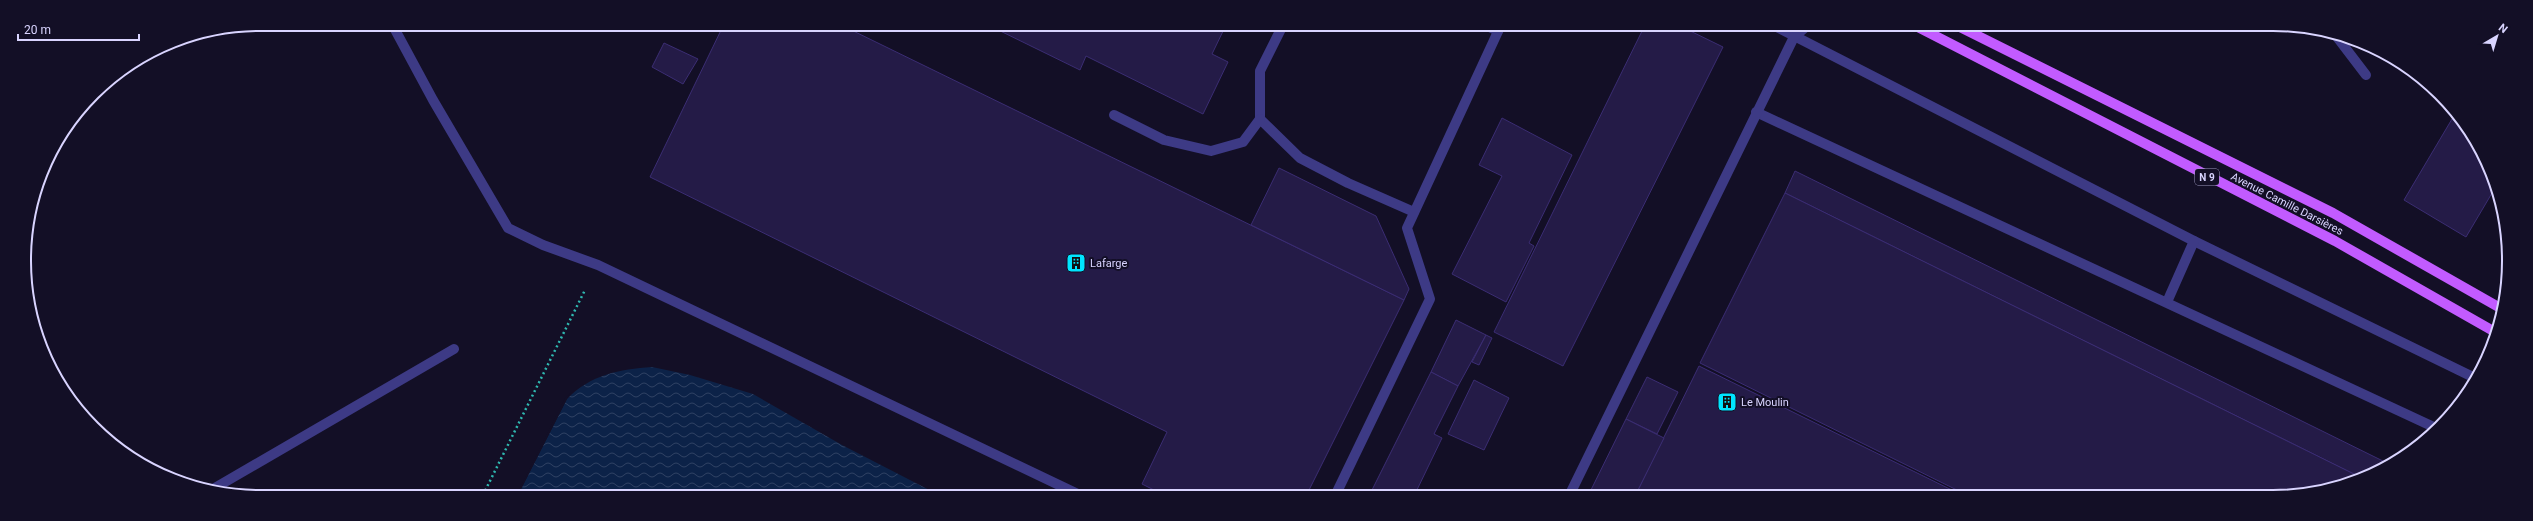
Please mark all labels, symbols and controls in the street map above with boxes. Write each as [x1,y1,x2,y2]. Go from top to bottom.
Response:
scale bar [18,16,139,42]
north arrow [2477,16,2517,56]
text: N [2496,21,2510,36]
text: 20 m [24,23,51,37]
road number: N 9 [2195,169,2219,185]
street label: Avenue Camille Darsières [2229,170,2346,238]
building icon: Lafarge [1065,252,1087,274]
place label: Lafarge [1090,257,1128,270]
building icon: Le Moulin [1716,391,1738,413]
place label: Le Moulin [1741,396,1789,409]

